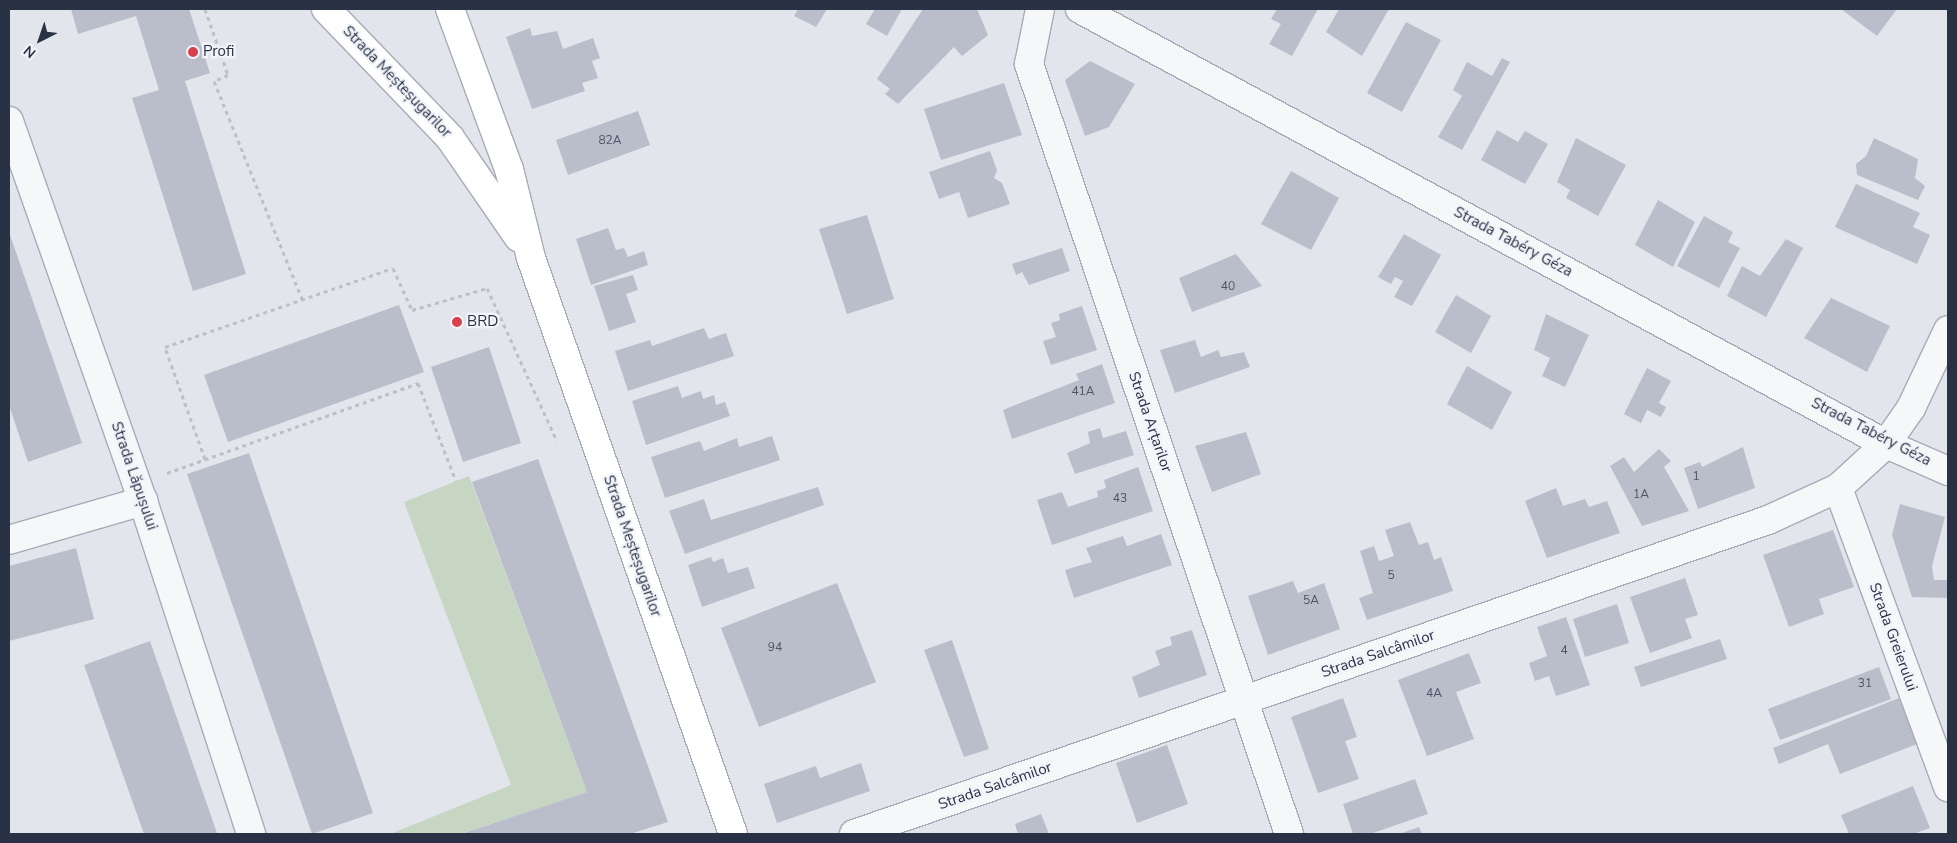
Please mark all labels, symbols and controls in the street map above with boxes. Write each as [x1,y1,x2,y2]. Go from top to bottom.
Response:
north arrow [15,15,65,65]
street label: Strada Meșteșugarilor [339,22,455,142]
text: N [20,41,40,62]
place label: Profi [203,43,234,61]
marker: Profi [187,46,199,58]
house number: 82A [598,134,622,148]
street label: Strada Tabéry Géza [1451,203,1575,281]
house number: 40 [1221,280,1235,294]
place label: BRD [467,313,498,331]
marker: BRD [451,316,463,328]
street label: Strada Arțarilor [1124,369,1176,475]
house number: 41A [1071,385,1095,399]
street label: Strada Tabéry Géza [1808,394,1934,470]
street label: Strada Lăpușului [107,419,161,533]
house number: 1 [1692,470,1700,484]
street label: Strada Meșteșugarilor [599,473,665,619]
house number: 1A [1633,488,1649,502]
house number: 43 [1113,492,1127,506]
house number: 5 [1387,569,1395,583]
street label: Strada Greierului [1865,580,1921,694]
house number: 5A [1303,594,1319,608]
street label: Strada Salcâmilor [1319,626,1437,682]
house number: 94 [768,641,782,655]
house number: 4 [1560,644,1568,658]
house number: 31 [1858,677,1872,691]
house number: 4A [1426,687,1442,701]
street label: Strada Salcâmilor [936,758,1054,814]

